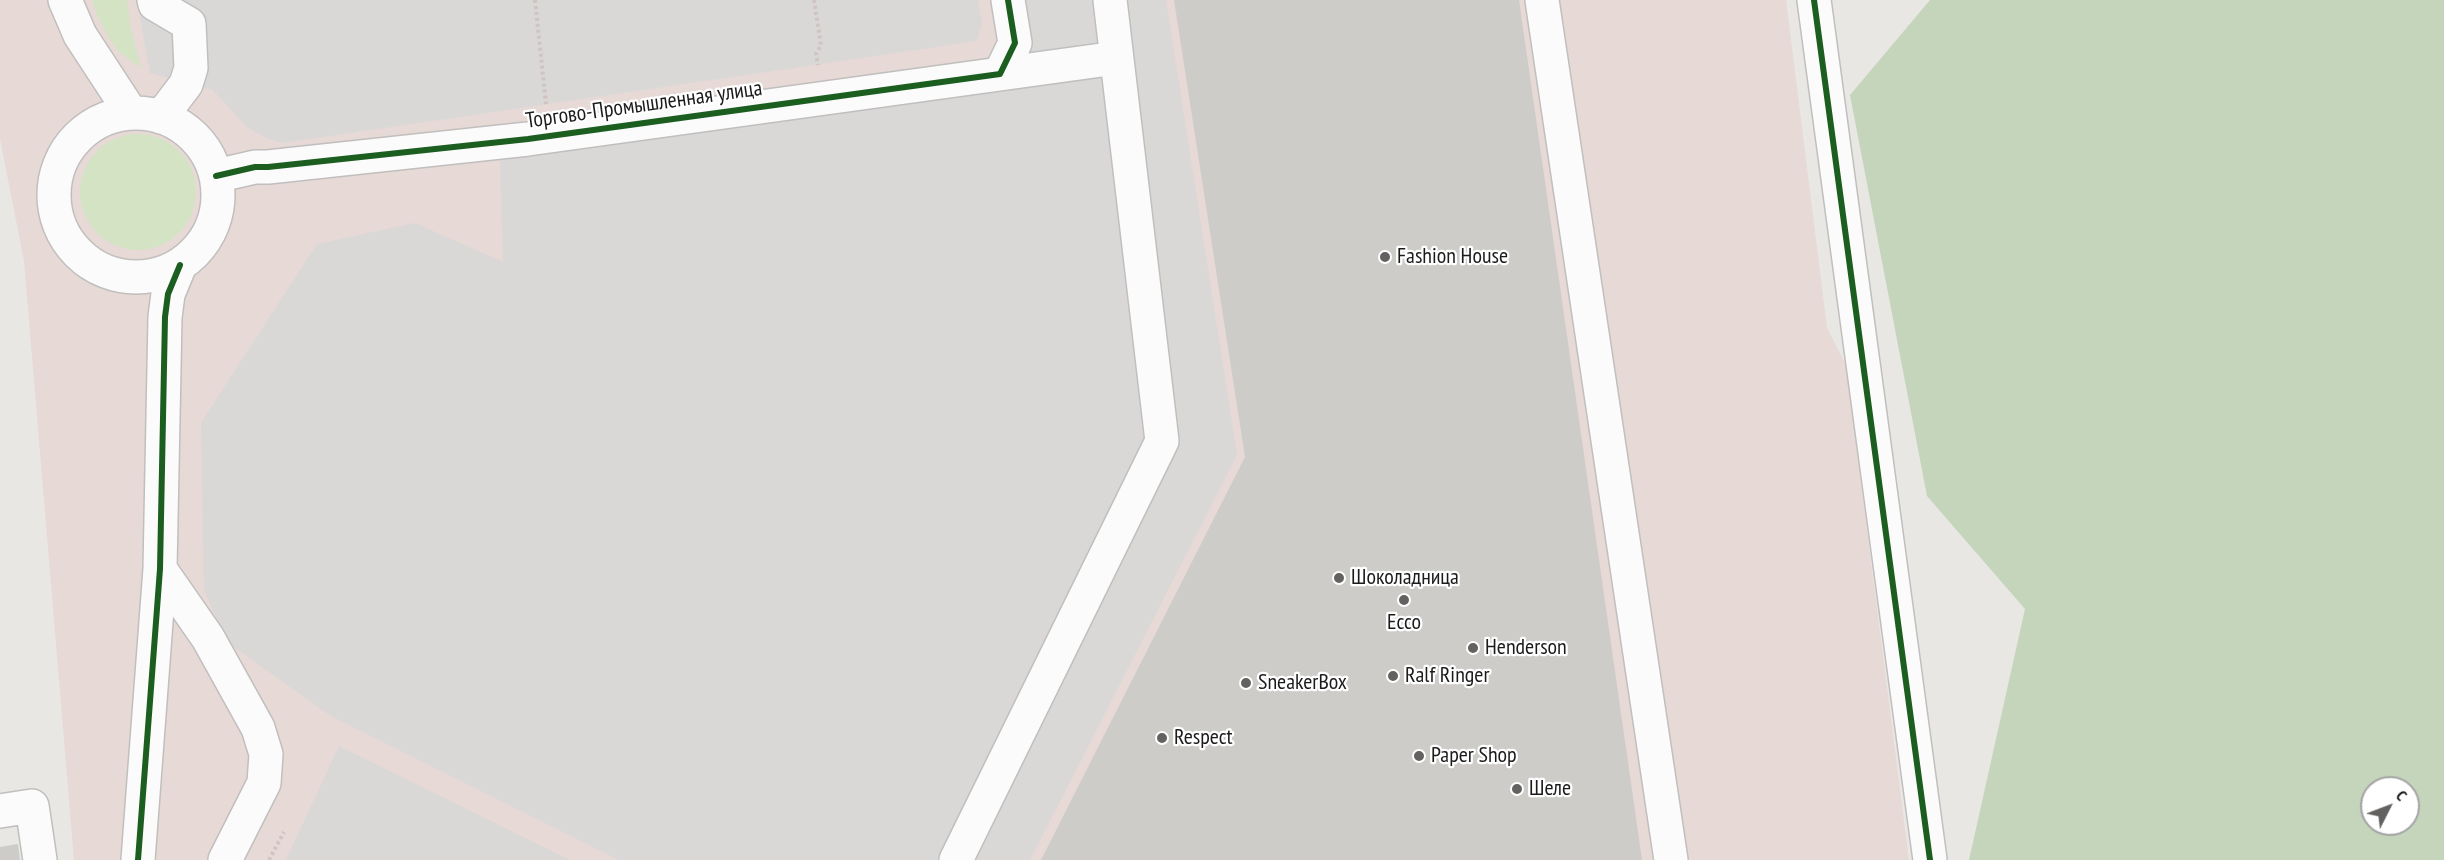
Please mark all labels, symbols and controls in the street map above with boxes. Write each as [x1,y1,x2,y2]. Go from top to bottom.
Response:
street label: Торгово-Промышленная улица [524,75,764,135]
place label: Fashion House [1397,244,1508,270]
marker: Fashion House [1378,250,1392,264]
place label: Шоколадница [1351,565,1459,591]
marker: Шоколадница [1332,571,1346,585]
marker: Ecco [1397,593,1411,607]
place label: Ecco [1387,610,1421,636]
place label: Henderson [1485,635,1567,661]
marker: Henderson [1466,641,1480,655]
place label: Ralf Ringer [1405,663,1489,689]
marker: Ralf Ringer [1386,669,1400,683]
place label: SneakerBox [1258,670,1347,696]
marker: SneakerBox [1239,676,1253,690]
place label: Respect [1174,725,1233,751]
marker: Respect [1155,731,1169,745]
place label: Paper Shop [1431,743,1517,769]
marker: Paper Shop [1412,749,1426,763]
place label: Шеле [1529,776,1571,802]
north arrow [2360,776,2420,836]
marker: Шеле [1510,782,1524,796]
text: С [2392,786,2412,805]

